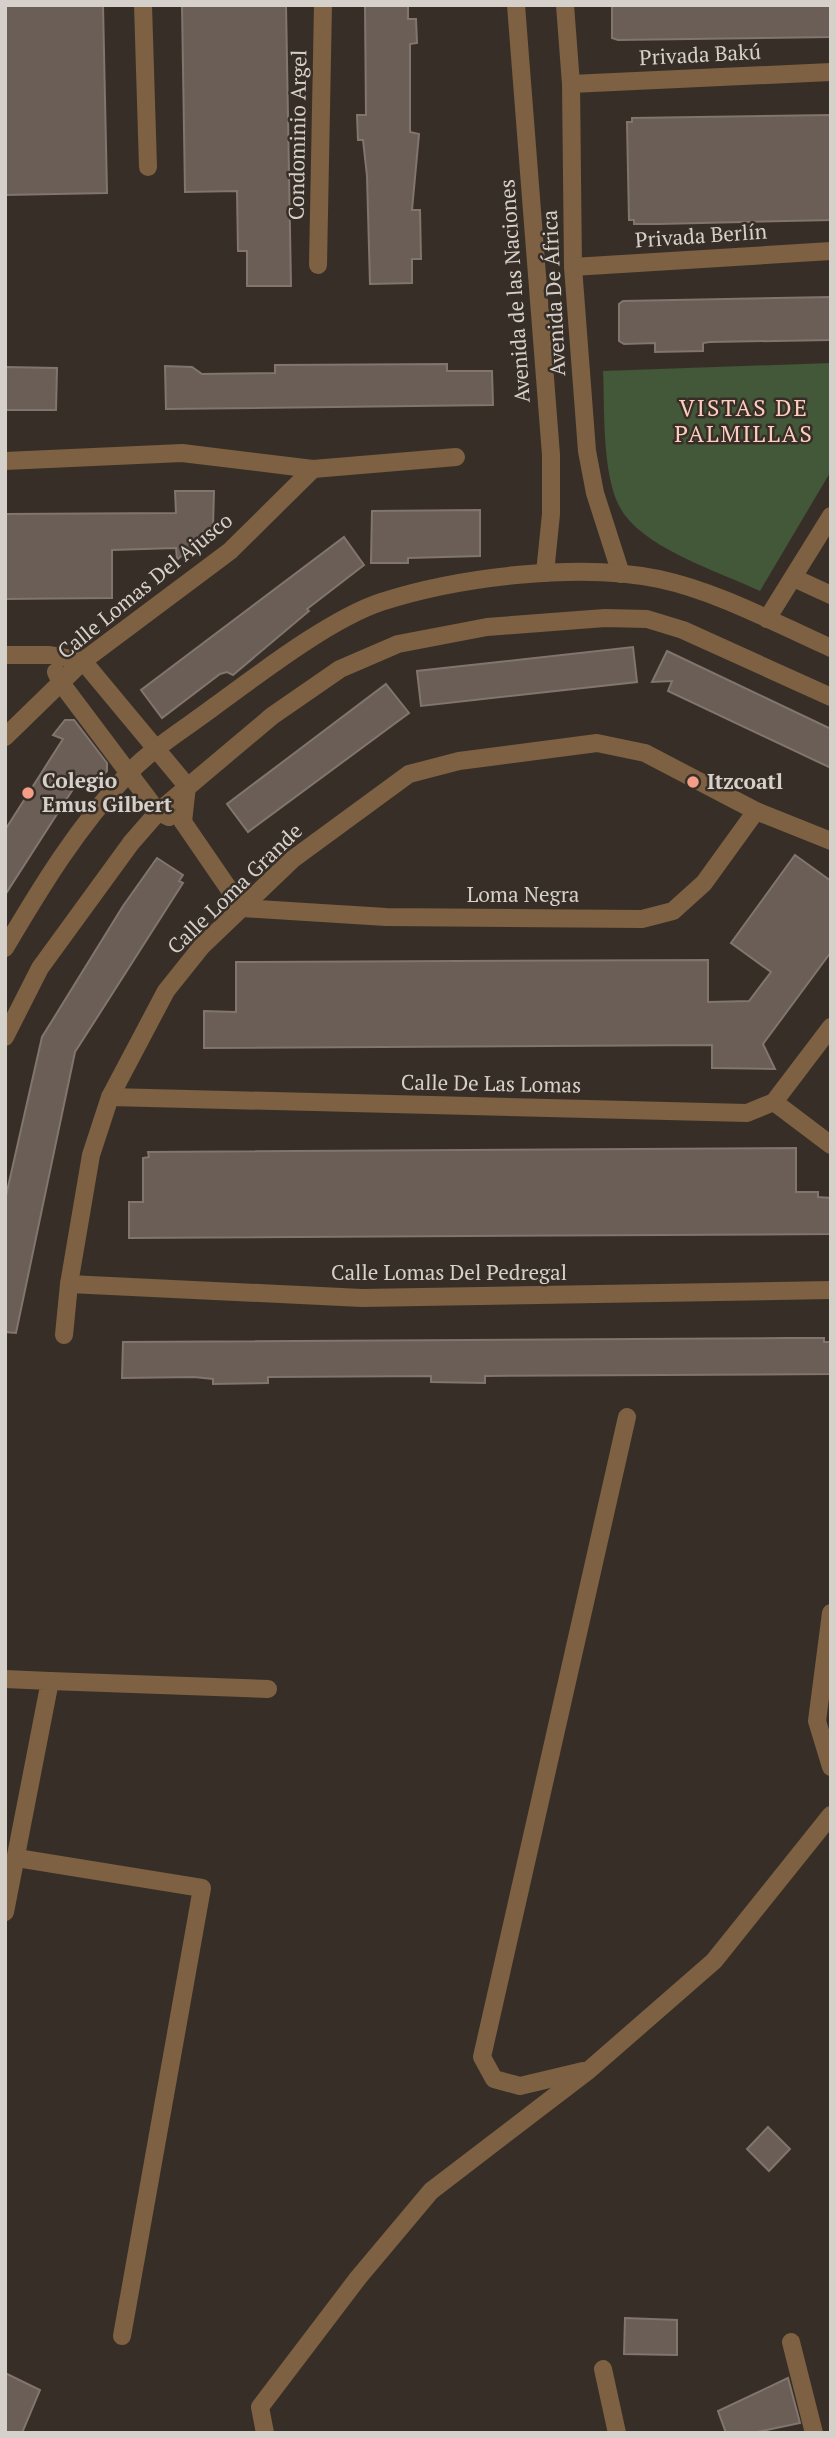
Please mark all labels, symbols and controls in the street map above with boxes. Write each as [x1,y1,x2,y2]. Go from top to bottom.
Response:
street label: Privada Bakú [638,37,762,71]
street label: Condominio Argel [282,50,312,220]
street label: Avenida de las Naciones [492,178,536,404]
street label: Avenida De África [535,209,571,377]
street label: Privada Berlín [634,216,768,254]
district label: VISTAS DE PALMILLAS [674,392,814,449]
street label: Calle Lomas Del Ajusco [51,506,238,665]
place label: Colegio Emus Gilbert [42,766,173,818]
place label: Itzcoatl [707,767,783,795]
marker: Itzcoatl [685,774,701,790]
marker: Colegio Emus Gilbert [20,785,36,801]
street label: Calle Loma Grande [161,817,308,960]
street label: Loma Negra [467,880,580,908]
street label: Calle De Las Lomas [401,1067,581,1099]
street label: Calle Lomas Del Pedregal [331,1258,567,1286]

